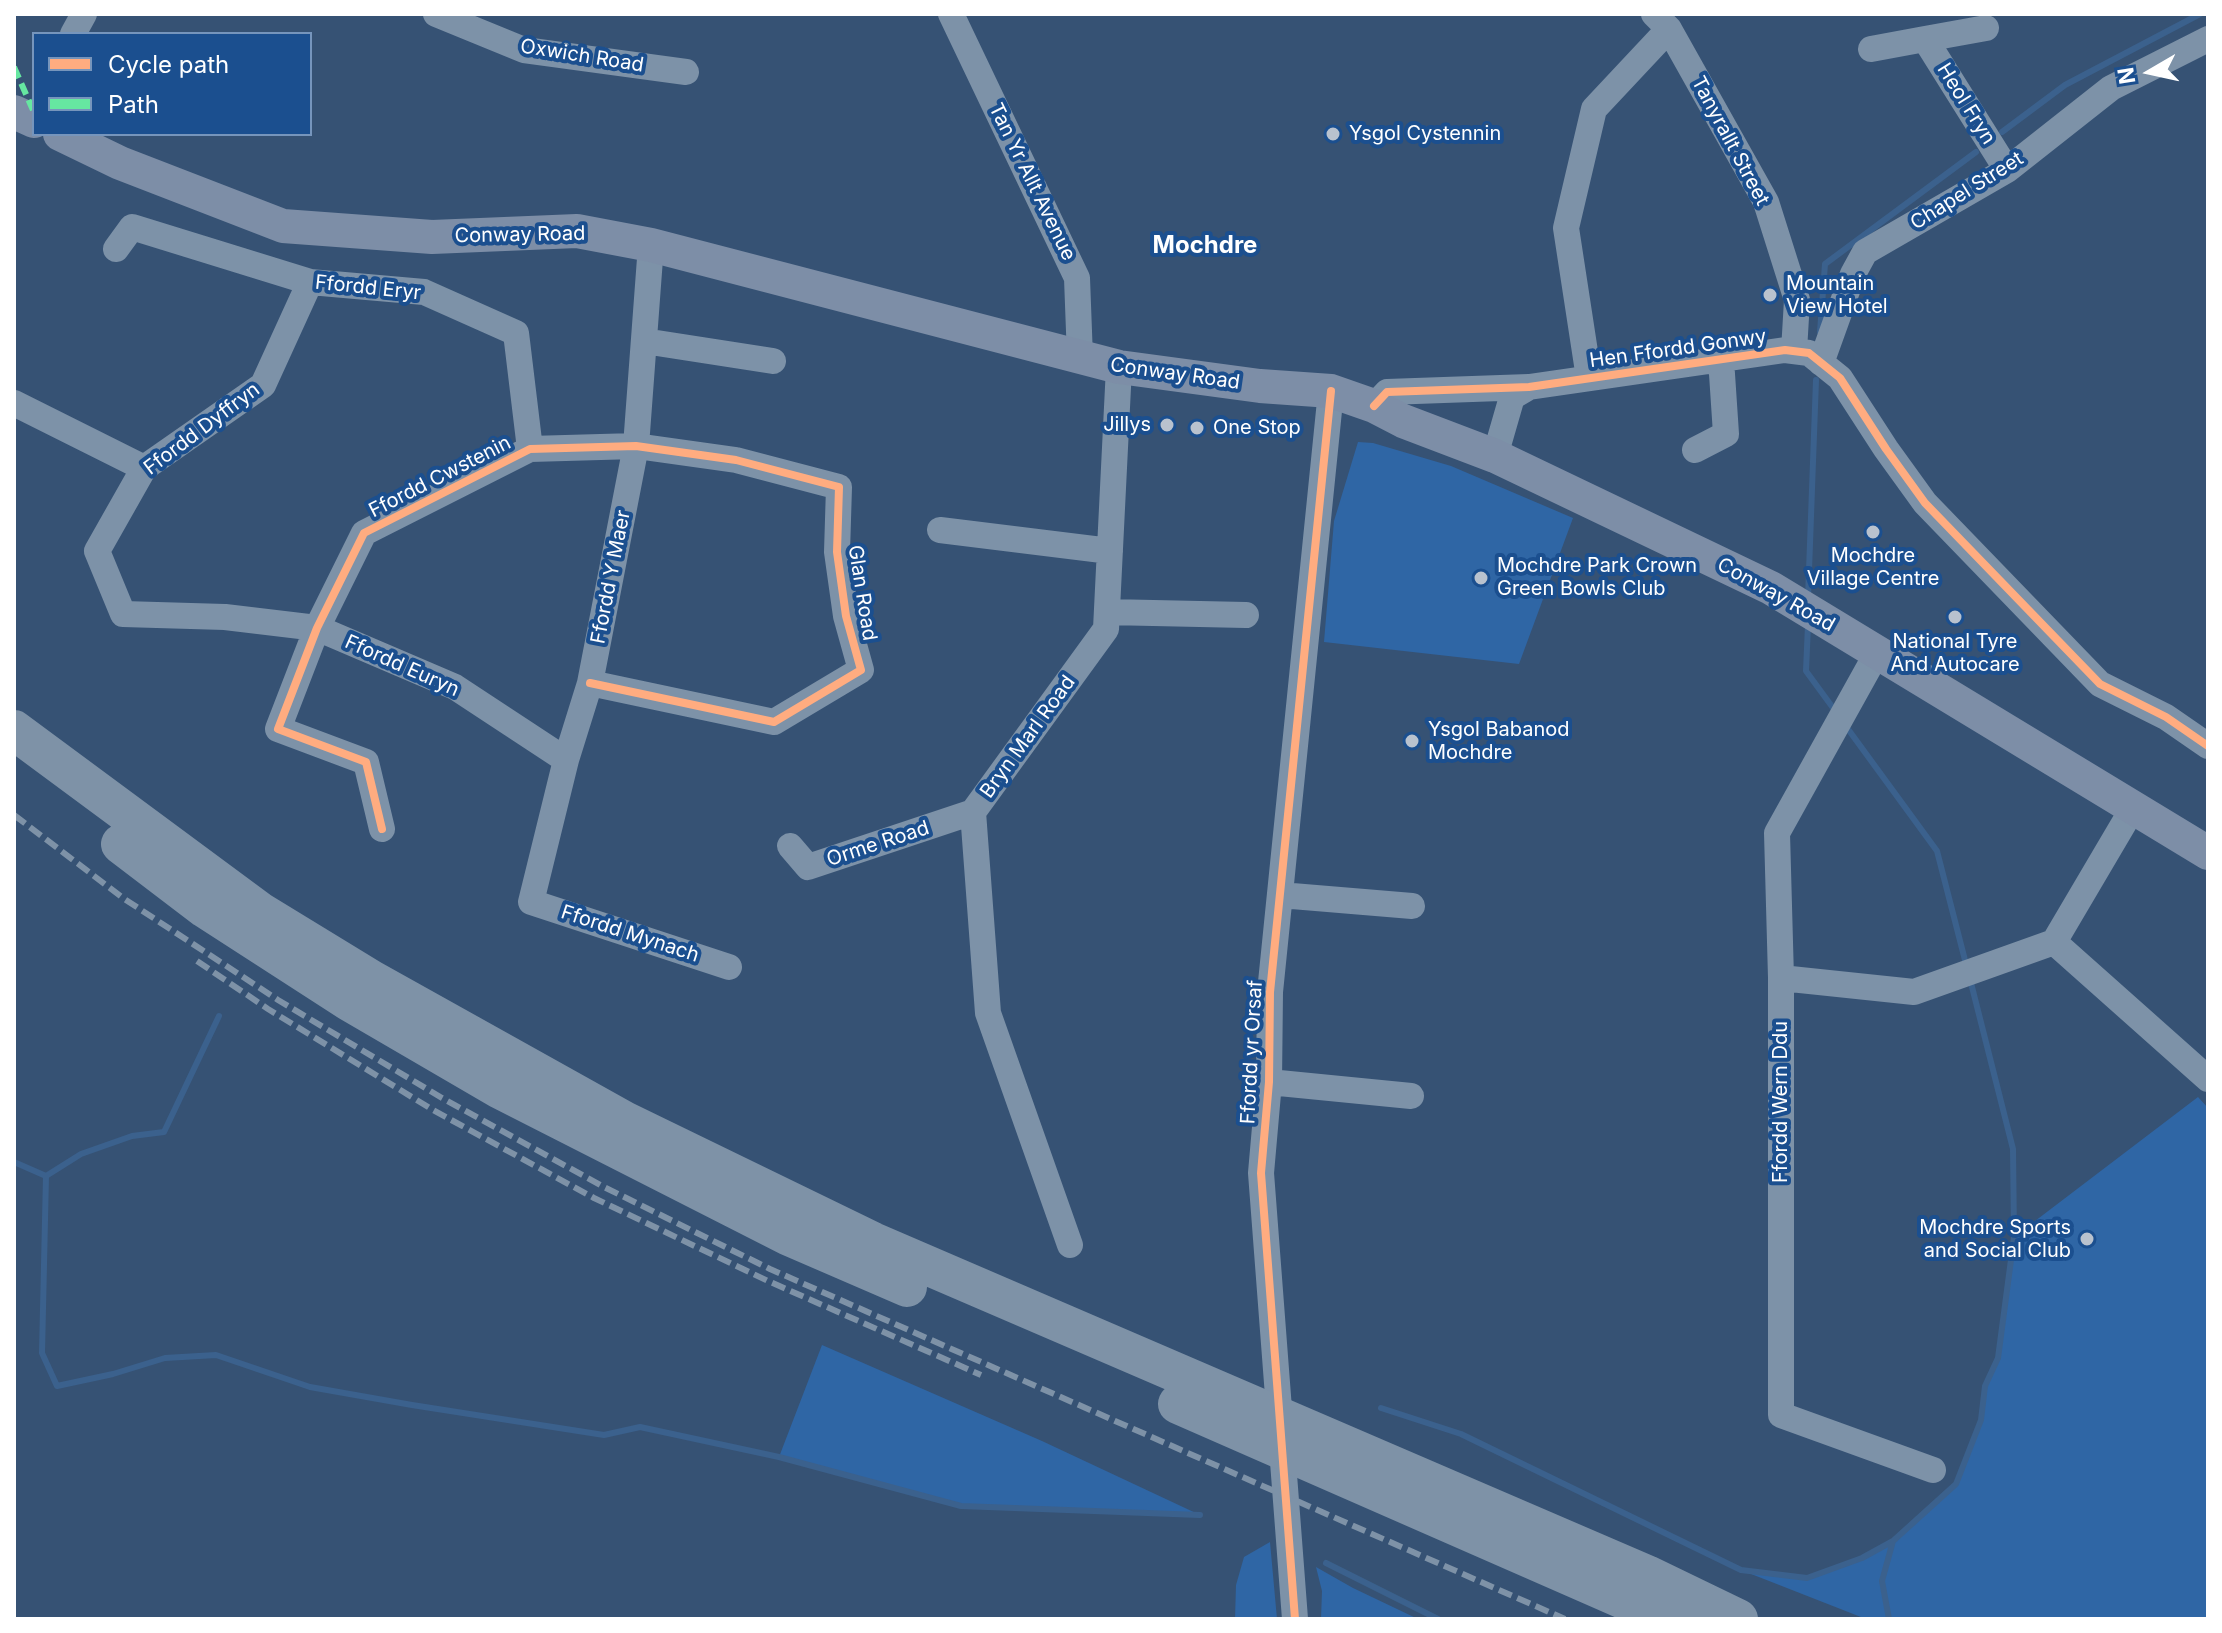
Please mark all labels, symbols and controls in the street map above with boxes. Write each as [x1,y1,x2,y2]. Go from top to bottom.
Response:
legend [32,32,312,136]
north arrow [2110,32,2190,112]
street label: Oxwich Road [519,34,645,78]
text: Cycle path [108,50,229,79]
street label: Heol Fryn [1932,59,2000,149]
text: N [2112,65,2140,86]
street label: Tanyrallt Street [1686,72,1774,210]
text: Path [108,90,159,119]
street label: Tan Yr Allt Avenue [983,99,1081,265]
place label: Ysgol Cystennin [1349,122,1501,146]
marker: Ysgol Cystennin [1324,125,1342,143]
street label: Chapel Street [1906,147,2028,235]
street label: Conway Road [454,222,586,248]
district label: Mochdre [1153,232,1257,260]
street label: Ffordd Eryr [314,270,422,306]
place label: Mountain View Hotel [1786,272,1888,319]
marker: Mountain View Hotel [1761,286,1779,304]
street label: Hen Ffordd Gonwy [1588,325,1768,373]
street label: Conway Road [1109,353,1241,395]
street label: Ffordd Dyffryn [139,378,265,480]
place label: Jillys [1103,413,1151,437]
marker: Jillys [1158,416,1176,434]
place label: One Stop [1213,416,1301,440]
marker: One Stop [1188,419,1206,437]
street label: Ffordd Cwstenin [365,431,515,523]
street label: Ffordd Y Maer [586,508,636,646]
marker: Mochdre Village Centre [1864,523,1882,541]
street label: Glan Road [843,543,881,643]
place label: Mochdre Village Centre [1807,544,1939,591]
street label: Conway Road [1713,553,1839,637]
place label: Mochdre Park Crown Green Bowls Club [1497,554,1697,601]
marker: Mochdre Park Crown Green Bowls Club [1472,569,1490,587]
marker: National Tyre And Autocare [1946,608,1964,626]
street label: Ffordd Euryn [341,630,463,702]
place label: National Tyre And Autocare [1890,630,2020,677]
street label: Bryn Marl Road [976,671,1080,803]
place label: Ysgol Babanod Mochdre [1428,718,1570,765]
marker: Ysgol Babanod Mochdre [1403,732,1421,750]
street label: Orme Road [824,816,932,872]
street label: Ffordd Mynach [558,900,702,968]
street label: Ffordd yr Orsaf [1236,979,1268,1125]
street label: Ffordd Wern Ddu [1769,1021,1793,1183]
place label: Mochdre Sports and Social Club [1919,1216,2071,1263]
marker: Mochdre Sports and Social Club [2078,1230,2096,1248]

